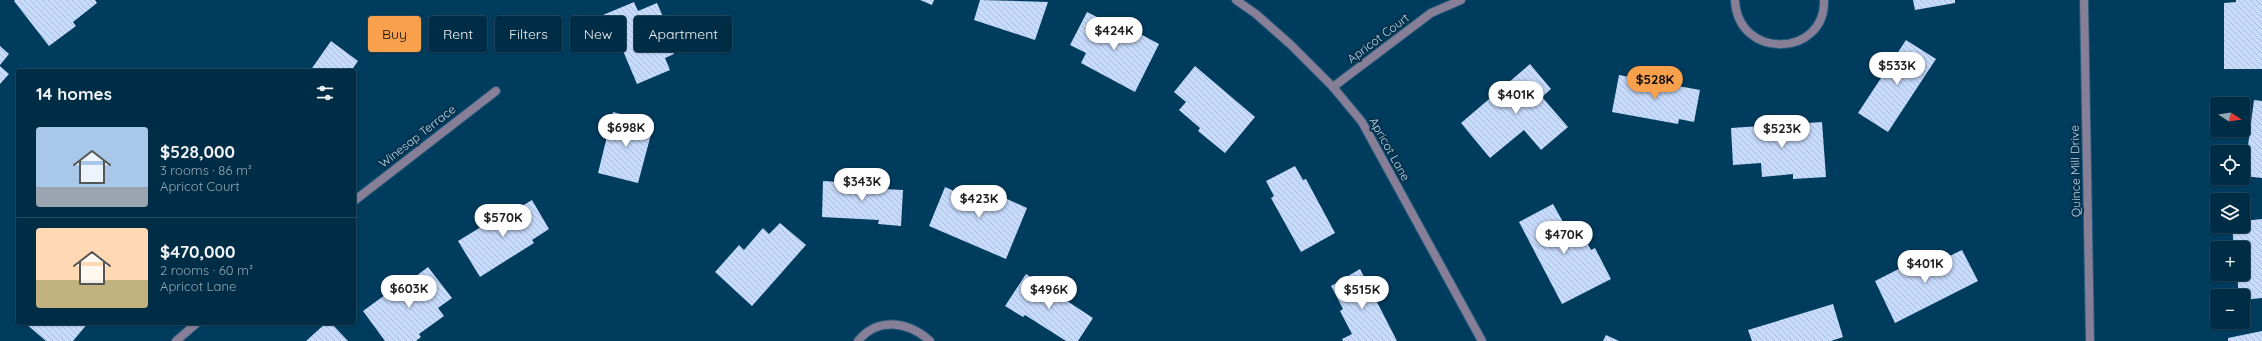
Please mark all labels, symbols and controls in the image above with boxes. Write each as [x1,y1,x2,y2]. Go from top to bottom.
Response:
street label: Apricot Court [1344,10,1412,66]
chip: Buy [368,16,421,52]
chip: Rent [429,16,487,52]
chip: Filters [495,16,562,52]
chip: New [570,16,626,52]
chip: Apartment [634,16,732,52]
pin: $424K [1086,17,1142,51]
text: $424K [1095,22,1133,38]
pin: $533K [1869,52,1925,86]
text: $533K [1878,57,1916,73]
pin: $528K [1627,66,1683,100]
text: $528K [1636,71,1674,87]
pin: $401K [1488,81,1544,115]
icon: filters [314,82,336,104]
text: 14 homes [36,83,112,104]
text: $401K [1498,86,1534,102]
north arrow [2210,97,2250,137]
map controls [2210,97,2250,329]
street label: Winesap Terrace [376,101,459,171]
pin: $698K [598,114,654,148]
street label: Apricot Lane [1366,115,1414,184]
pin: $523K [1754,115,1810,149]
text: $698K [607,119,645,135]
text: $523K [1763,120,1801,136]
street label: Quince Mill Drive [2067,125,2083,217]
text: $528,000 [160,141,235,162]
icon: home [68,143,116,191]
button: locate [2210,145,2250,185]
text: 3 rooms · 86 m² [160,162,252,178]
pin: $343K [834,168,890,202]
text: $343K [843,173,881,189]
text: Apricot Court [160,178,240,194]
pin: $423K [951,185,1007,219]
text: $423K [960,190,998,206]
button: layers [2210,193,2250,233]
pin: $570K [475,204,531,238]
text: $570K [484,209,522,225]
pin: $470K [1536,221,1592,255]
text: $470K [1545,226,1583,242]
text: $470,000 [160,241,235,262]
button: + [2210,241,2250,281]
icon: home [68,244,116,292]
pin: $401K [1897,250,1953,284]
text: $401K [1907,255,1943,271]
text: 2 rooms · 60 m² [160,262,253,278]
pin: $603K [381,275,437,309]
pin: $496K [1021,276,1077,310]
pin: $515K [1334,276,1390,310]
text: Apricot Lane [160,278,236,294]
text: $603K [390,280,428,296]
text: $496K [1030,281,1068,297]
text: $515K [1344,281,1380,297]
button: − [2210,289,2250,329]

